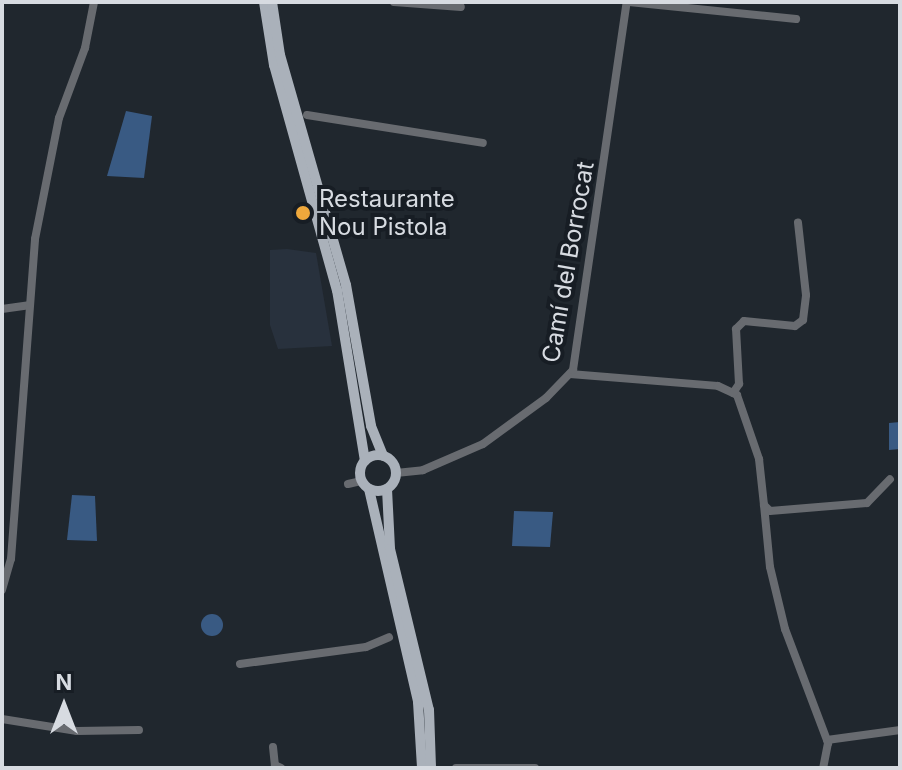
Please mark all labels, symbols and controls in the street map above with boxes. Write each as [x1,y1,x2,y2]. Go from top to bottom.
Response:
street label: Camí del Borrocat [536,159,600,365]
place label: Restaurante Nou Pistola [319,185,455,241]
marker: Restaurante Nou Pistola [294,204,312,222]
north arrow [24,666,104,746]
text: N [56,669,72,695]

